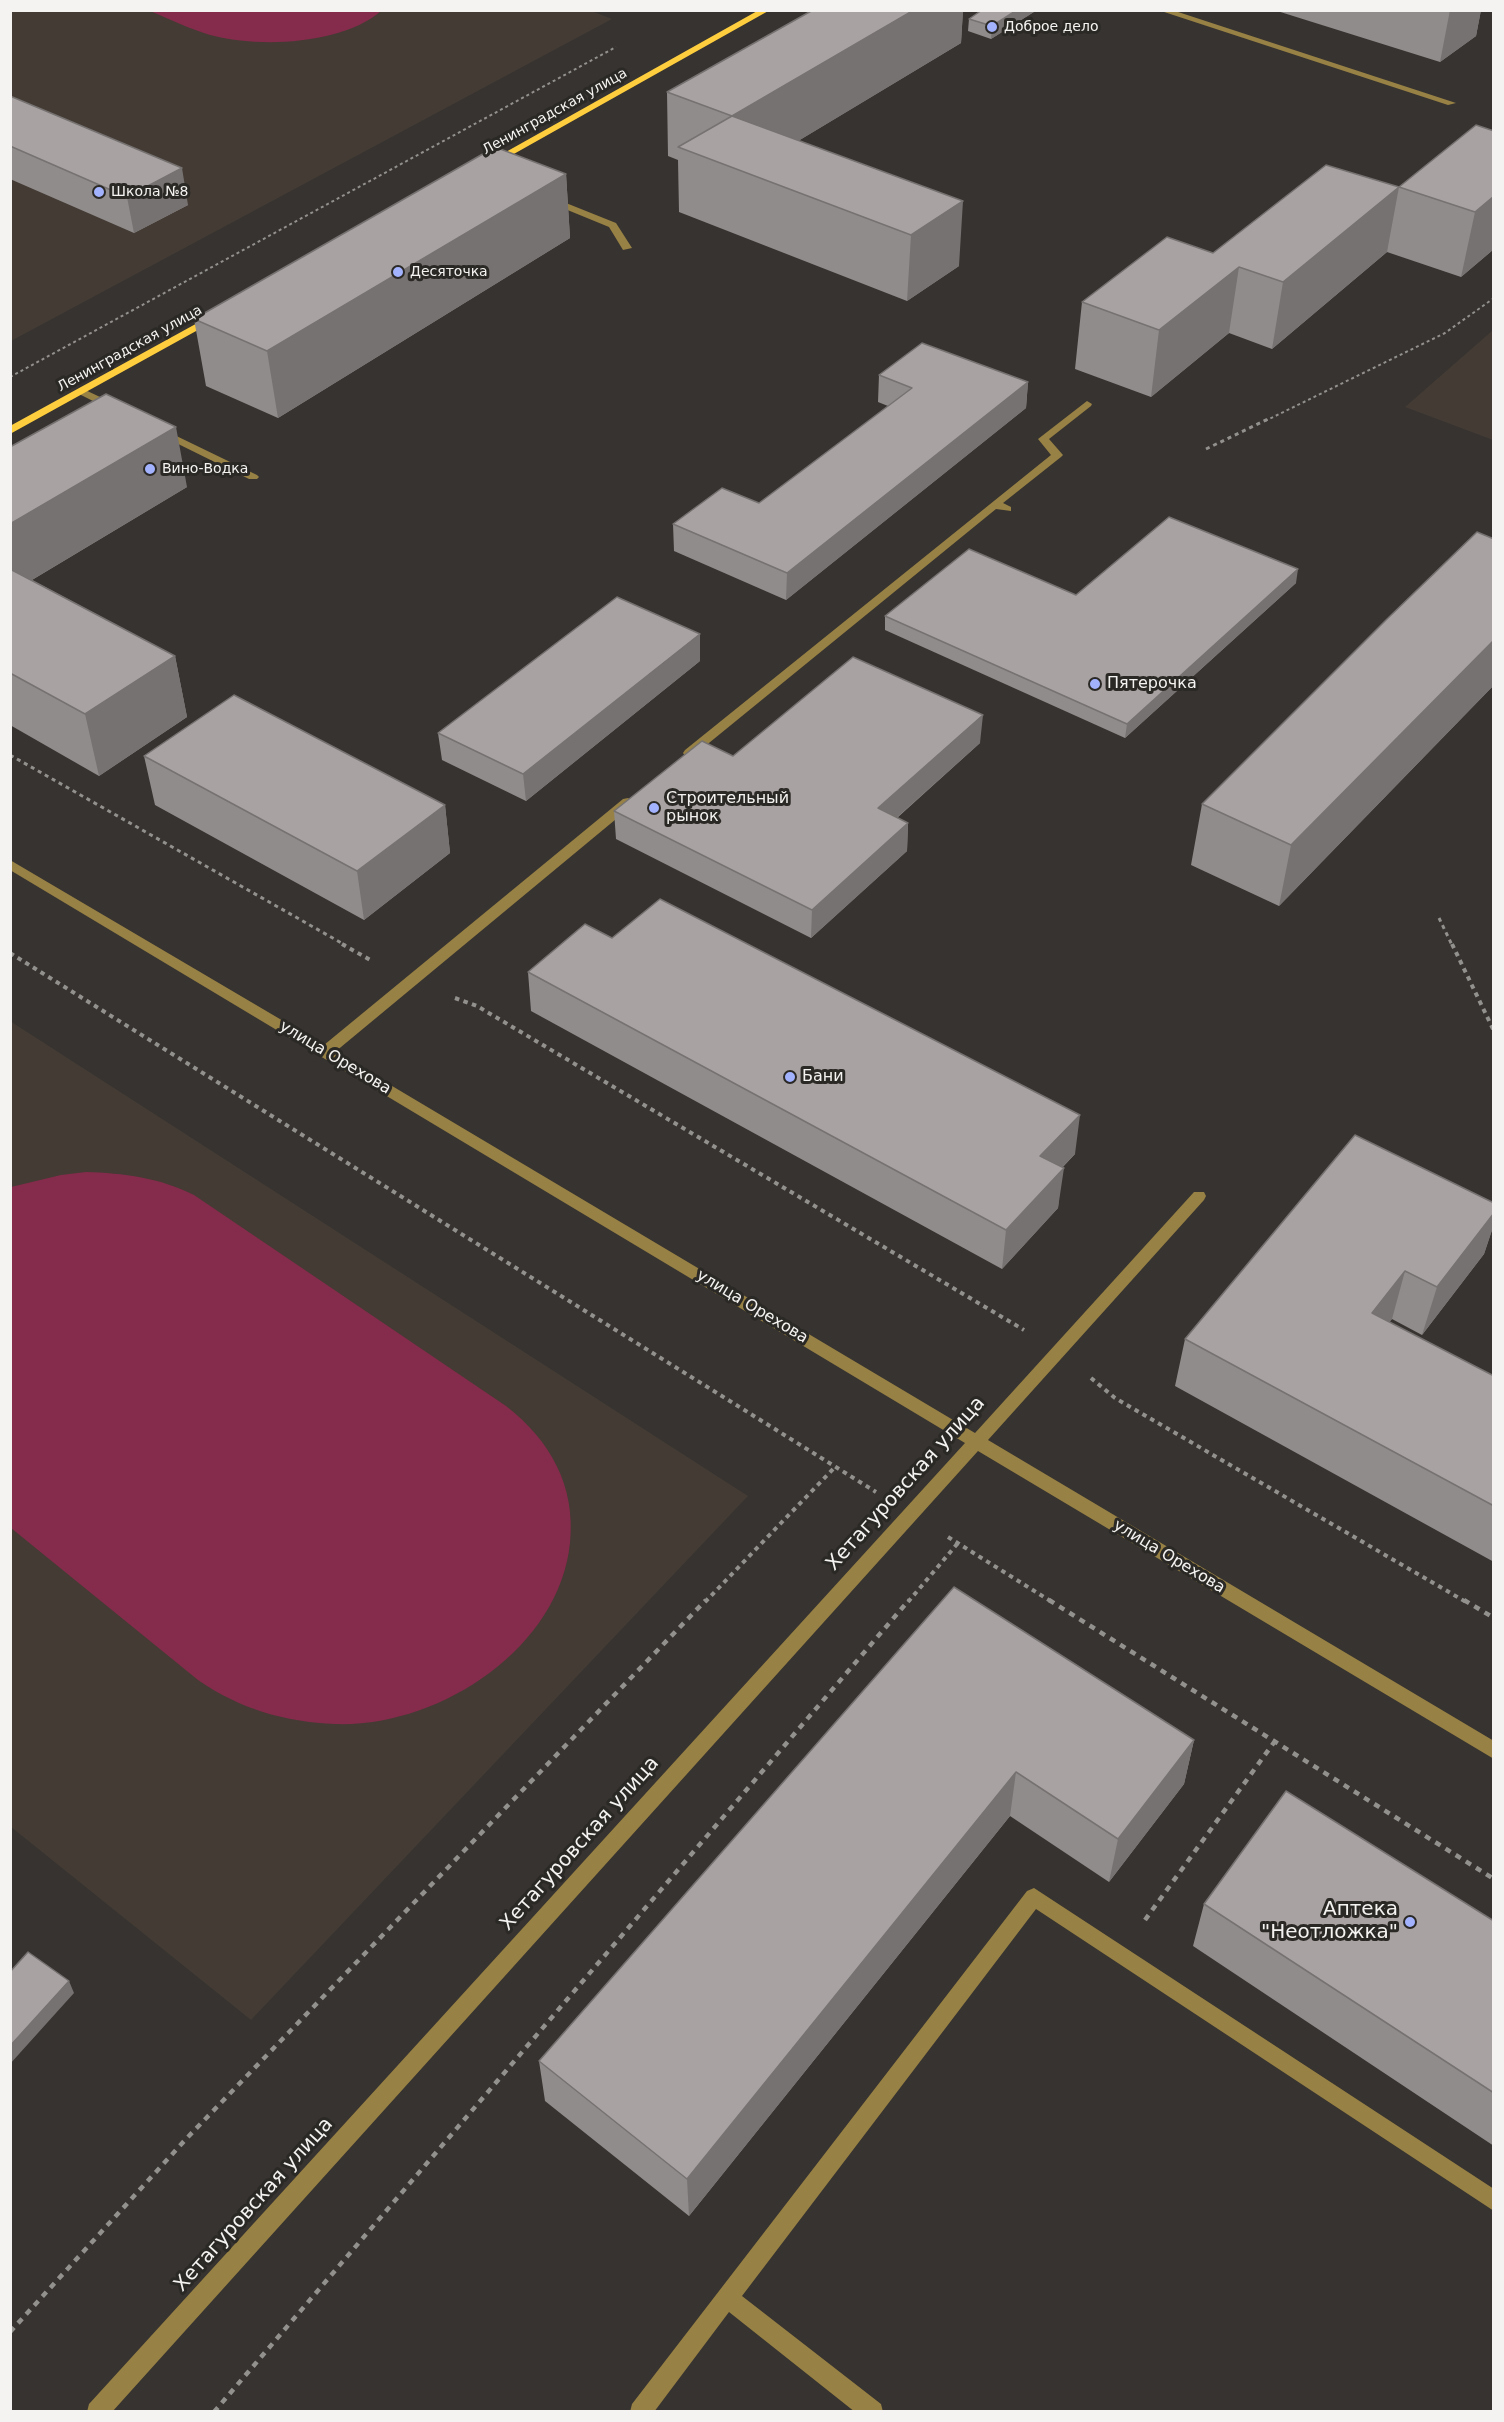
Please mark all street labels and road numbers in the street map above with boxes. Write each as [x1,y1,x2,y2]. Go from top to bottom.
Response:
street label: Ленинградская улица [480,65,630,159]
street label: Ленинградская улица [55,302,205,396]
street label: улица Орехова [276,1017,394,1099]
street label: улица Орехова [693,1266,811,1348]
street label: Хетагуровская улица [821,1392,991,1576]
street label: улица Орехова [1110,1516,1228,1598]
street label: Хетагуровская улица [495,1752,665,1936]
street label: Хетагуровская улица [169,2113,339,2297]

